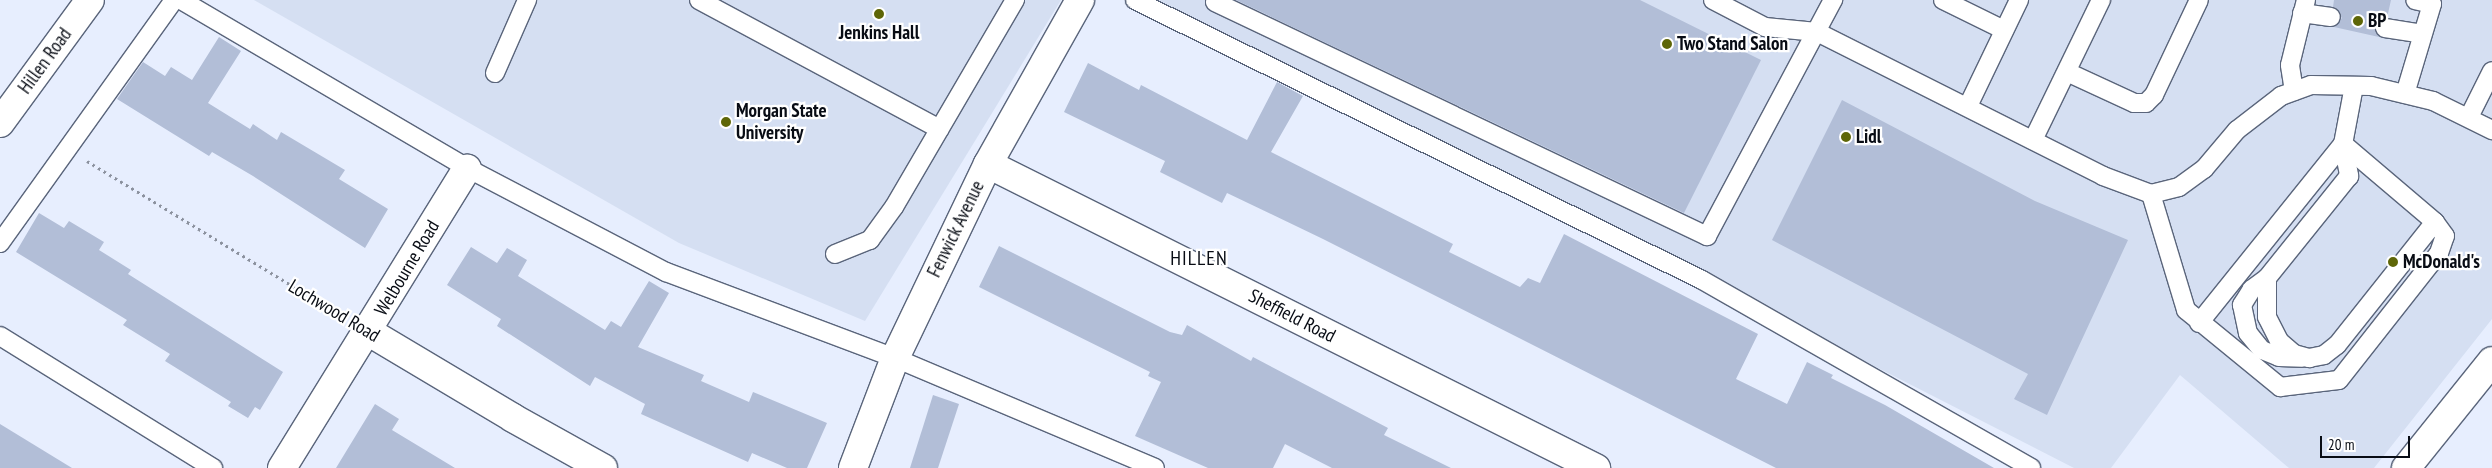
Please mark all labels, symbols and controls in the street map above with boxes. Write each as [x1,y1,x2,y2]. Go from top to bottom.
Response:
marker: Jenkins Hall [873,8,885,20]
place label: BP [2368,10,2386,32]
marker: BP [2352,15,2364,27]
place label: Jenkins Hall [839,22,919,44]
street label: Hillen Road [14,24,76,98]
place label: Two Stand Salon [1677,33,1788,55]
marker: Two Stand Salon [1661,38,1673,50]
place label: Morgan State University [736,100,827,144]
marker: Morgan State University [720,116,732,128]
place label: Lidl [1856,126,1881,148]
marker: Lidl [1840,131,1852,143]
street label: Fenwick Avenue [923,177,989,281]
street label: Welbourne Road [370,216,444,320]
district label: HILLEN [1170,246,1228,270]
place label: McDonald's [2403,251,2480,273]
marker: McDonald's [2387,256,2399,268]
street label: Lochwood Road [284,275,384,347]
street label: Sheffield Road [1245,284,1339,348]
scale bar [2322,426,2412,458]
text: 20 m [2328,435,2354,454]

